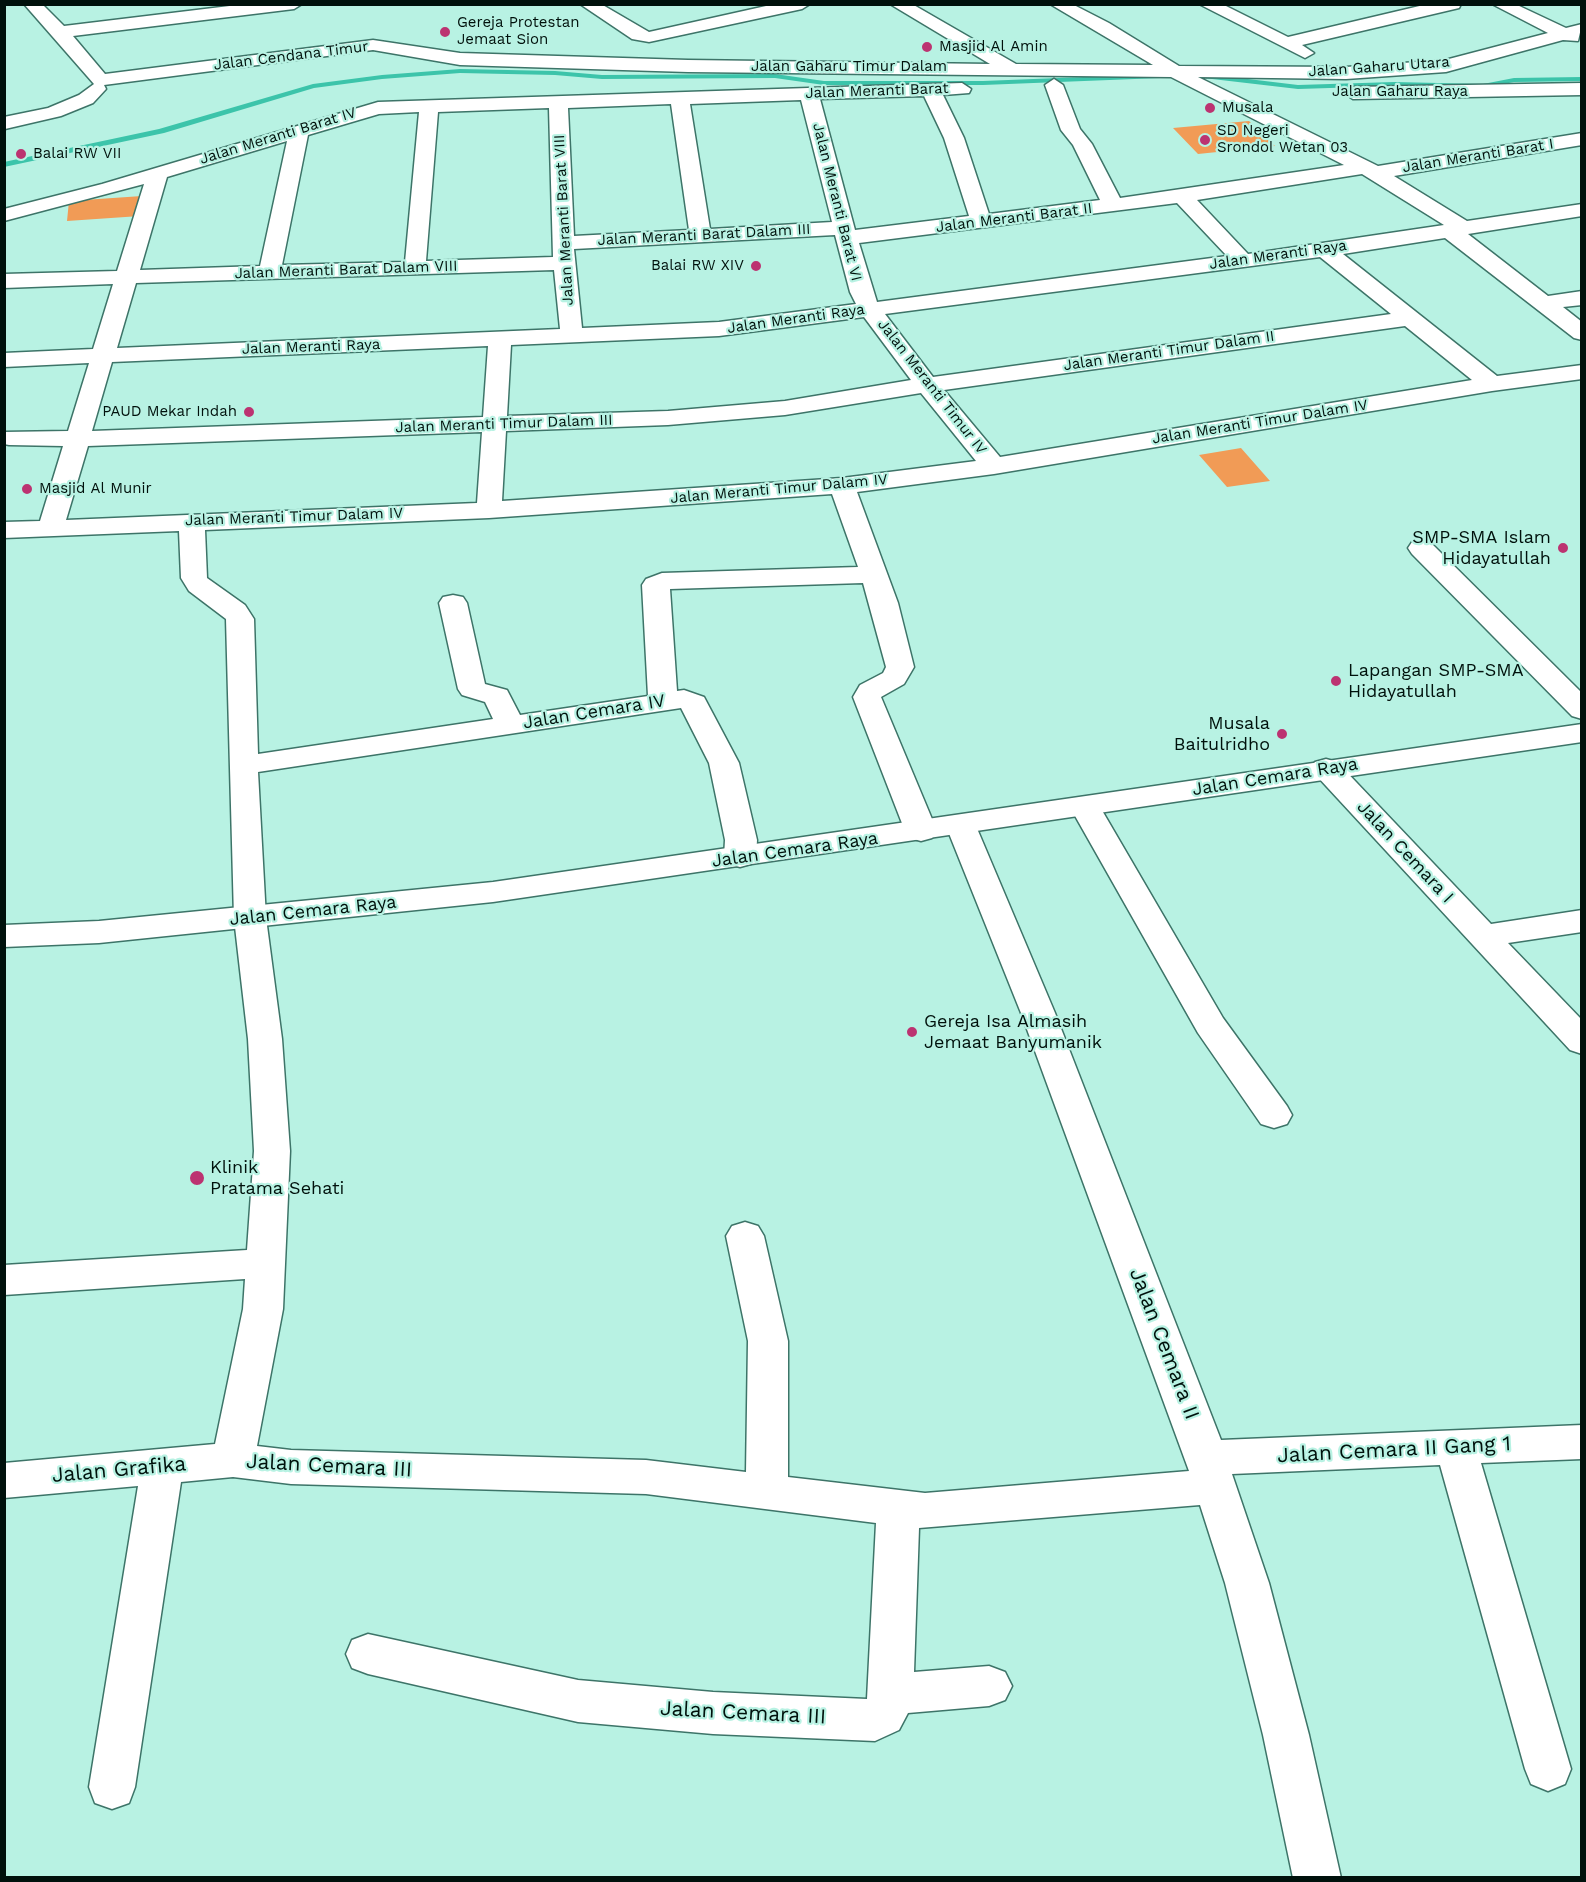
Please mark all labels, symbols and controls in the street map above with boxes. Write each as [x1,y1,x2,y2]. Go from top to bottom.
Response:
place label: Gereja Protestan Jemaat Sion [457,14,579,49]
marker: Gereja Protestan Jemaat Sion [438,25,452,39]
street label: Jalan Cendana Timur [213,38,369,74]
place label: Masjid Al Amin [939,38,1048,56]
marker: Masjid Al Amin [920,40,934,54]
street label: Jalan Gaharu Utara [1308,53,1450,81]
street label: Jalan Gaharu Timur Dalam [751,58,947,76]
street label: Jalan Meranti Barat [805,80,949,102]
street label: Jalan Gaharu Raya [1332,83,1468,101]
place label: Musala [1222,99,1273,117]
marker: Musala [1203,101,1217,115]
street label: Jalan Meranti Barat IV [198,104,358,168]
street label: Jalan Meranti Barat VI [809,121,865,283]
place label: SD Negeri Srondol Wetan 03 [1217,122,1348,157]
marker: SD Negeri Srondol Wetan 03 [1198,133,1212,147]
street label: Jalan Meranti Barat VIII [551,134,577,306]
street label: Jalan Meranti Barat I [1401,135,1555,177]
place label: Balai RW VII [33,145,121,163]
marker: Balai RW VII [14,147,28,161]
street label: Jalan Meranti Barat II [935,199,1093,237]
street label: Jalan Meranti Barat Dalam III [597,220,811,250]
street label: Jalan Meranti Raya [1208,236,1348,274]
street label: Jalan Meranti Barat Dalam VIII [234,257,458,283]
place label: Balai RW XIV [651,257,744,275]
marker: Balai RW XIV [749,259,763,273]
street label: Jalan Meranti Raya [726,300,866,338]
street label: Jalan Meranti Timur IV [874,316,990,458]
street label: Jalan Meranti Timur Dalam II [1062,327,1276,375]
street label: Jalan Meranti Raya [241,336,381,358]
street label: Jalan Meranti Timur Dalam IV [1151,396,1369,448]
place label: PAUD Mekar Indah [102,403,237,421]
marker: PAUD Mekar Indah [242,405,256,419]
street label: Jalan Meranti Timur Dalam III [395,411,613,437]
street label: Jalan Meranti Timur Dalam IV [670,471,888,507]
place label: Masjid Al Munir [39,480,152,498]
marker: Masjid Al Munir [20,482,34,496]
street label: Jalan Meranti Timur Dalam IV [185,504,403,530]
place label: SMP-SMA Islam Hidayatullah [1412,527,1551,570]
marker: SMP-SMA Islam Hidayatullah [1556,541,1570,555]
place label: Lapangan SMP-SMA Hidayatullah [1348,660,1524,702]
marker: Lapangan SMP-SMA Hidayatullah [1329,674,1343,688]
street label: Jalan Cemara IV [521,690,667,734]
place label: Musala Baitulridho [1174,713,1270,756]
marker: Musala Baitulridho [1275,727,1289,741]
street label: Jalan Cemara Raya [1191,753,1359,801]
street label: Jalan Cemara I [1352,796,1458,908]
street label: Jalan Cemara Raya [711,828,879,872]
street label: Jalan Cemara Raya [229,892,397,930]
place label: Gereja Isa Almasih Jemaat Banyumanik [924,1011,1102,1054]
marker: Gereja Isa Almasih Jemaat Banyumanik [905,1025,919,1039]
place label: Klinik Pratama Sehati [210,1157,344,1200]
marker: Klinik Pratama Sehati [188,1169,206,1187]
street label: Jalan Cemara II [1124,1265,1204,1423]
street label: Jalan Cemara II Gang 1 [1277,1431,1511,1469]
street label: Jalan Cemara III [245,1449,413,1483]
street label: Jalan Grafika [51,1452,187,1488]
street label: Jalan Cemara III [659,1696,827,1730]

